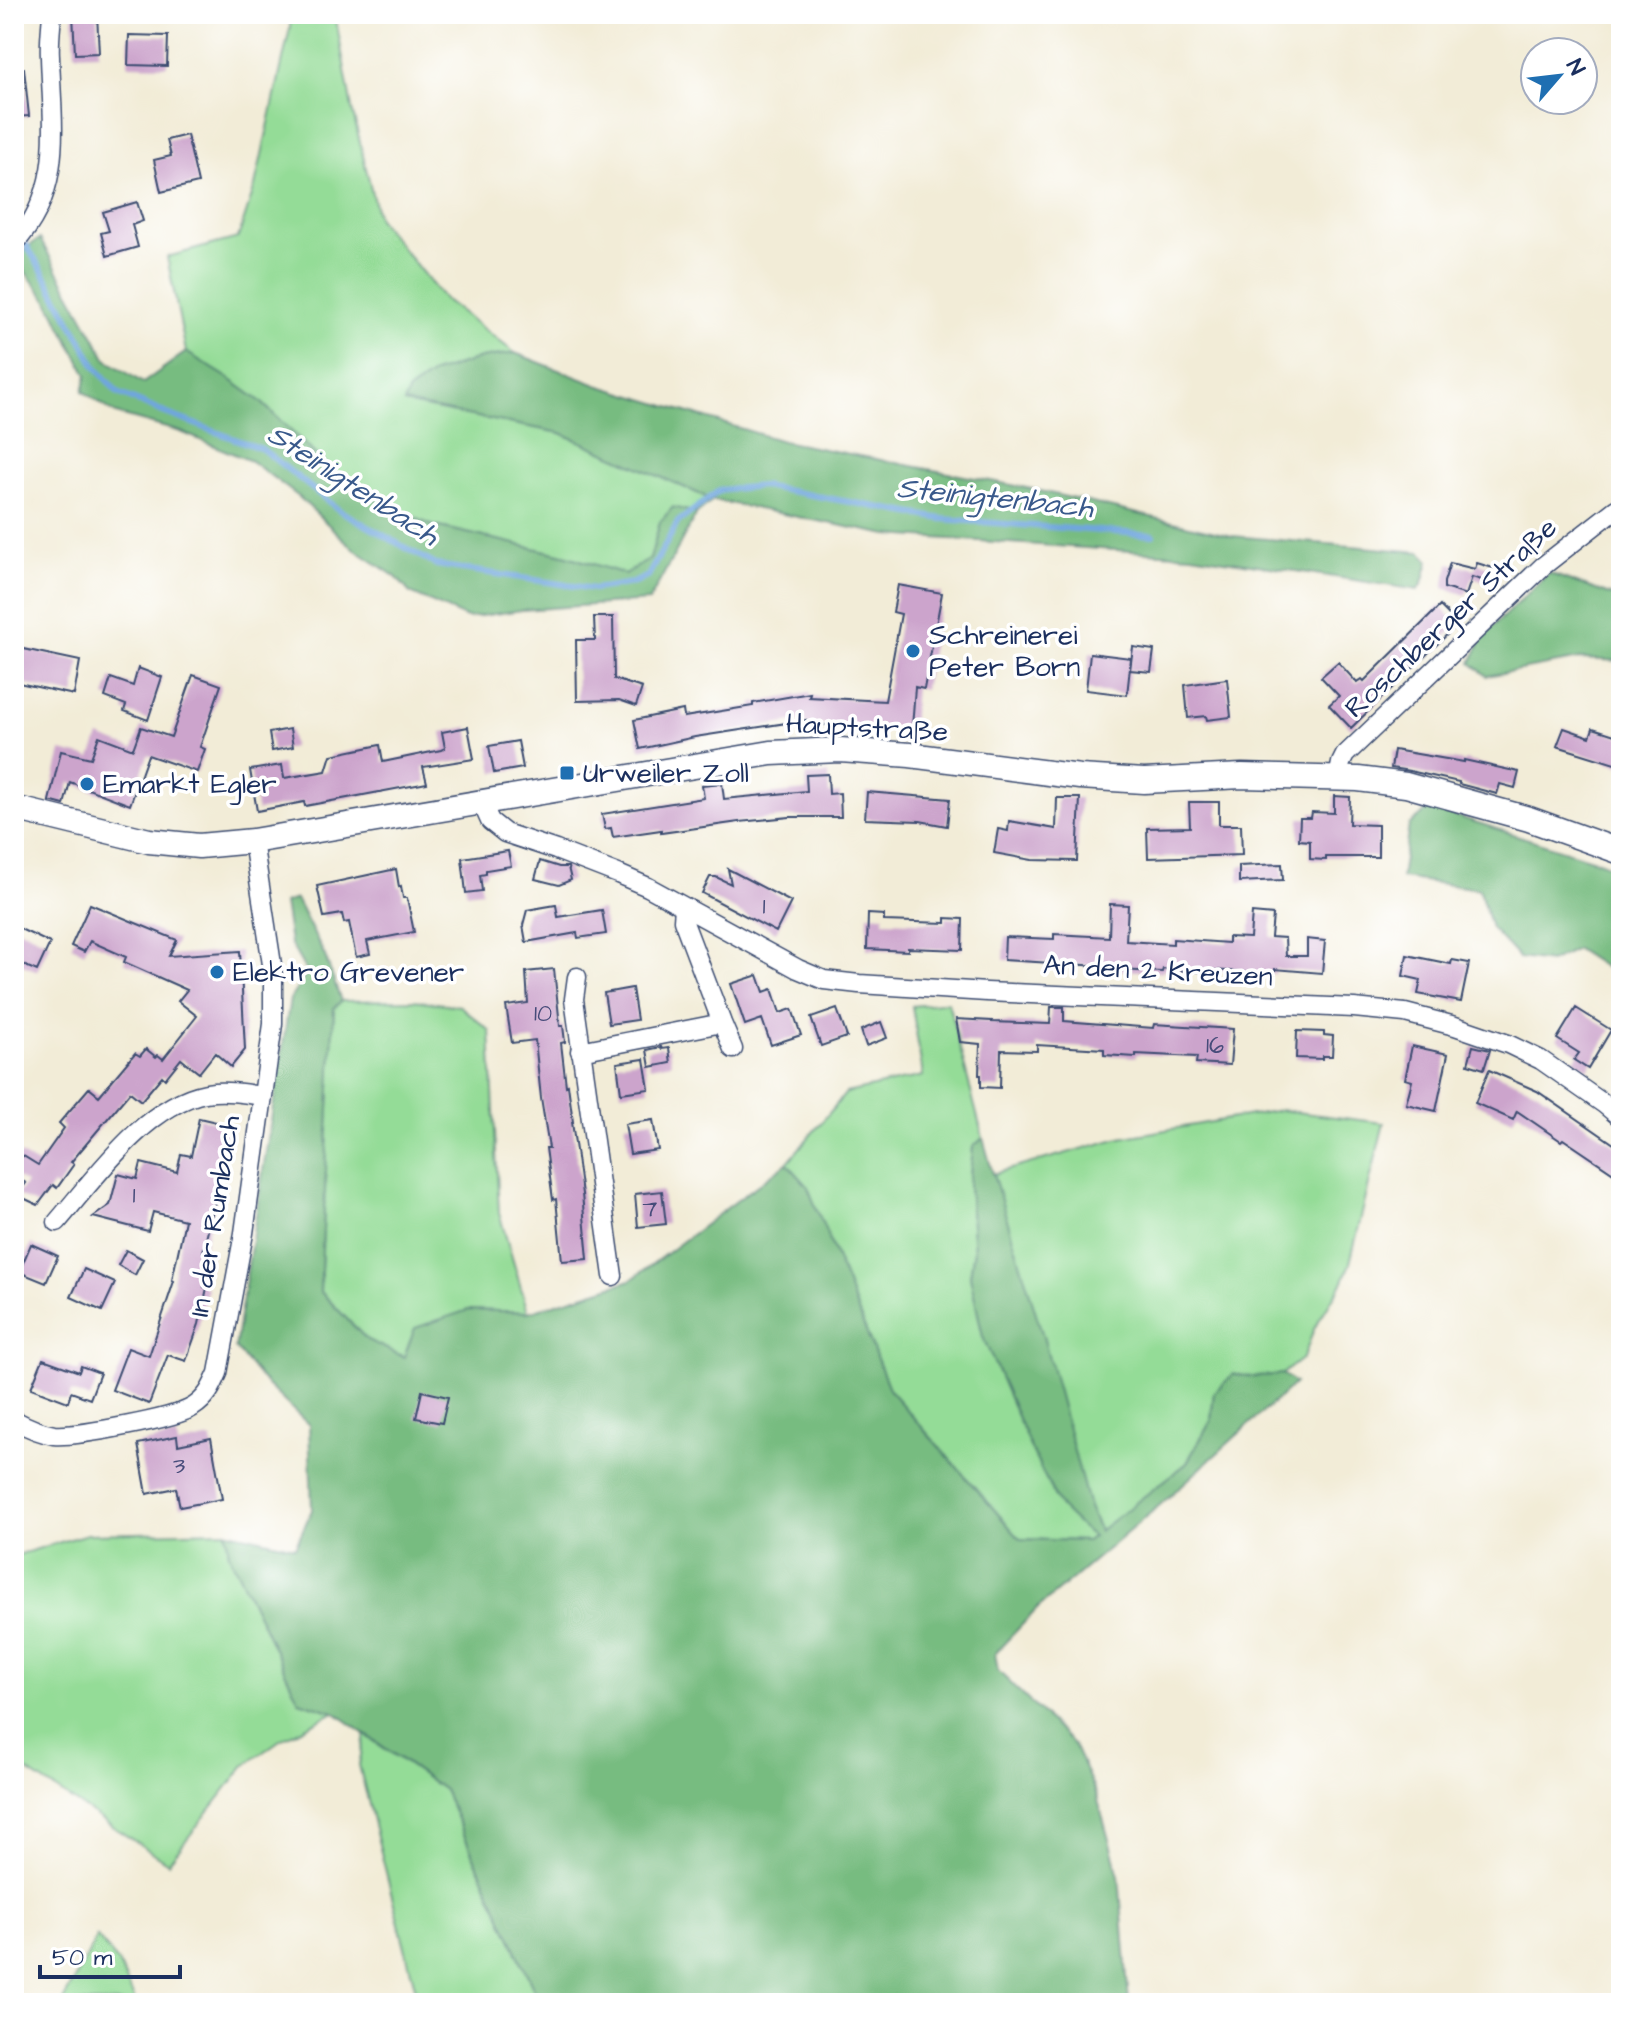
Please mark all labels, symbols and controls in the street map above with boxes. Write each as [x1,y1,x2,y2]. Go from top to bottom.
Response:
north arrow [1519,36,1599,116]
text: N [1558,54,1592,81]
water label: Steinigtenbach [259,414,448,558]
water label: Steinigtenbach [895,467,1096,530]
street label: Roschberger Straße [1336,509,1567,728]
place label: Schreinerei Peter Born [929,616,1080,687]
marker: Schreinerei Peter Born [904,642,922,660]
street label: Hauptstraße [785,704,949,752]
place label: Urweiler Zoll [583,754,749,793]
marker: Urweiler Zoll [558,764,576,782]
place label: Emarkt Egler [103,765,277,805]
marker: Emarkt Egler [78,775,96,793]
house number: 1 [762,890,766,924]
street label: An den 2 Kreuzen [1042,946,1274,996]
place label: Elektro Grevener [233,953,464,992]
marker: Elektro Grevener [208,963,226,981]
house number: 10 [534,997,552,1031]
house number: 16 [1206,1029,1224,1063]
street label: In der Rumbach [180,1112,250,1319]
house number: 1 [132,1179,136,1213]
house number: 7 [643,1192,658,1226]
house number: 3 [173,1449,185,1483]
scale bar [40,1929,180,1979]
text: 50 m [52,1941,113,1975]

